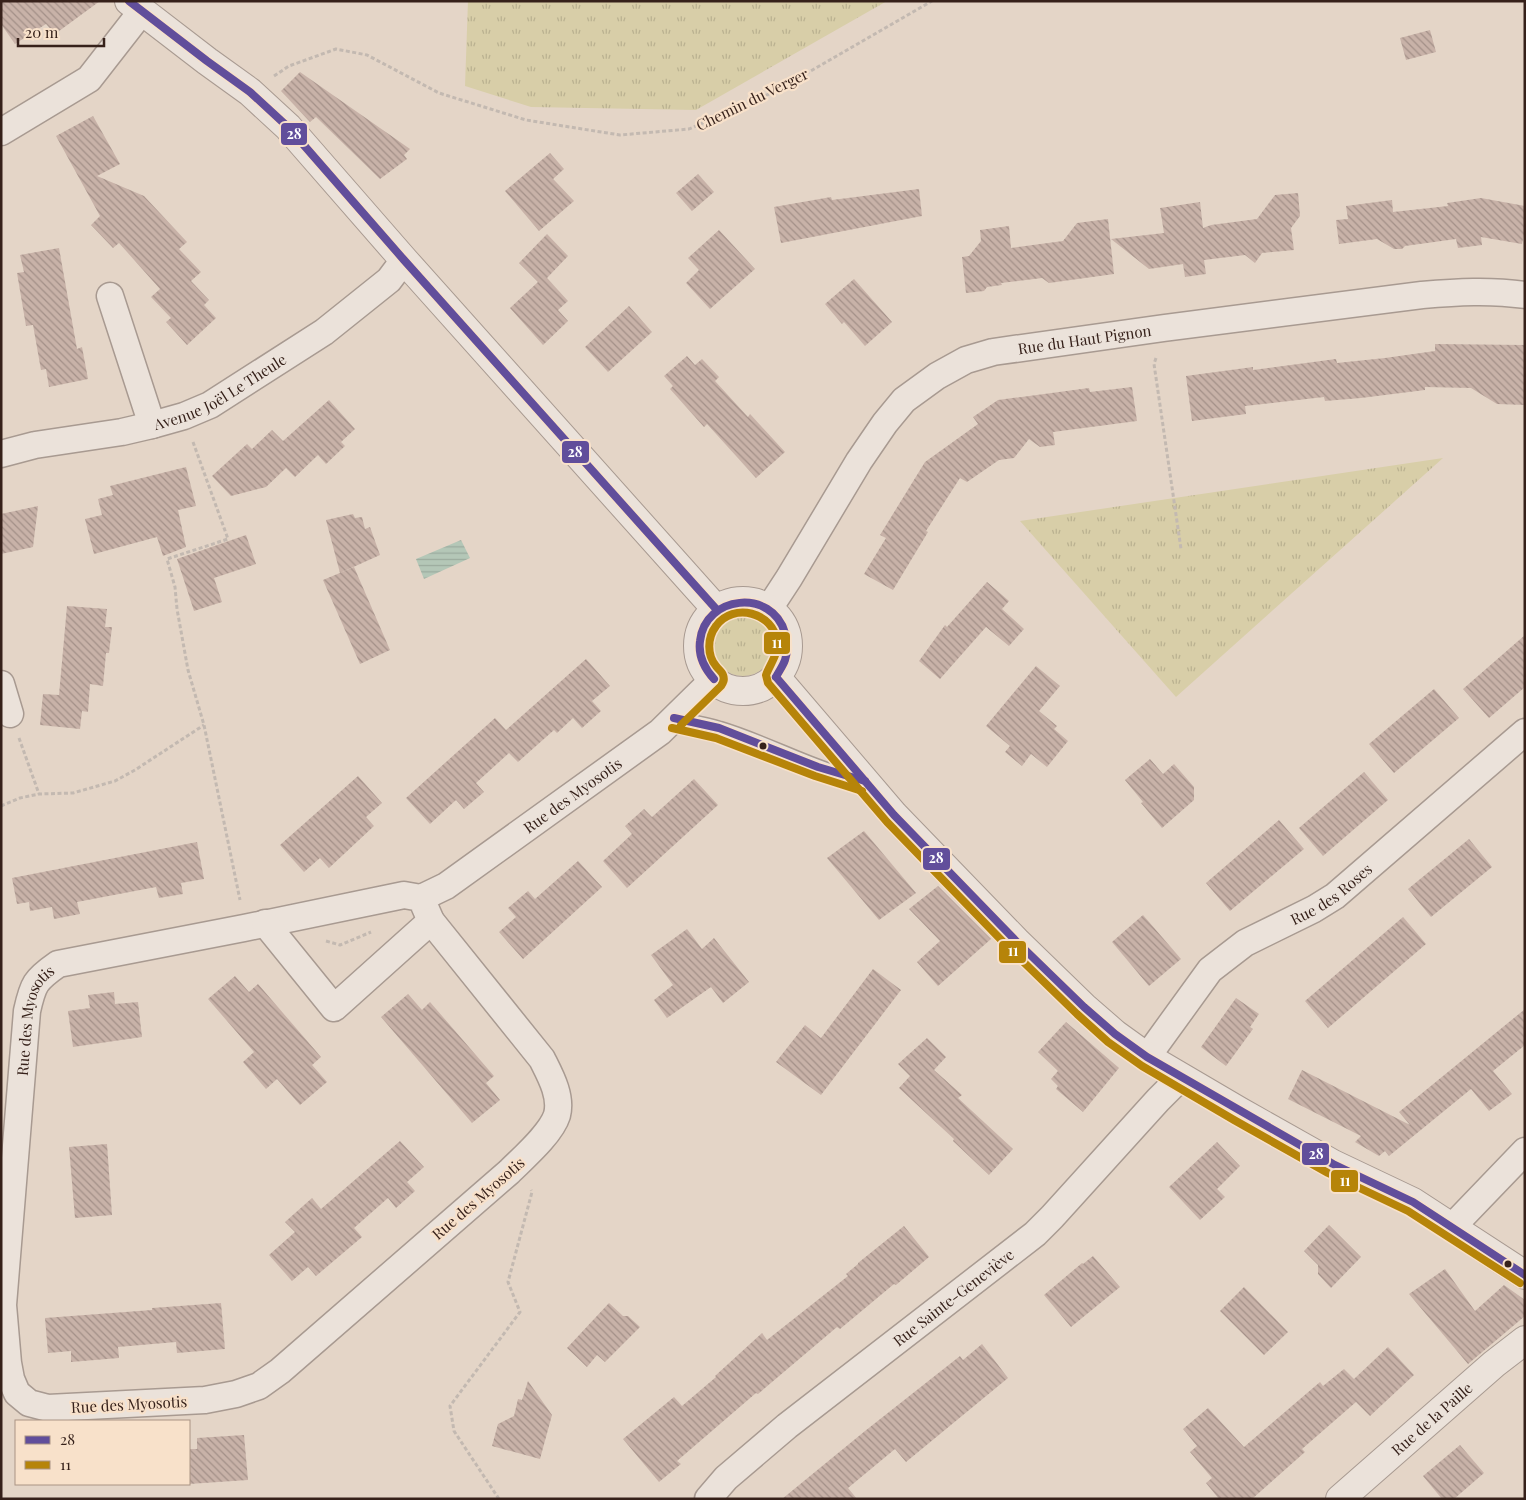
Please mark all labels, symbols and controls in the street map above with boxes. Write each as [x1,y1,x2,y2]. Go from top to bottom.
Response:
scale bar [18,15,104,47]
text: 20 m [25,22,59,42]
street label: Chemin du Verger [692,63,812,135]
line badge: 28 [280,122,308,146]
text: 28 [286,124,302,143]
street label: Rue du Haut Pignon [1017,320,1153,358]
street label: Avenue Joël Le Theule [150,349,290,434]
line badge: 28 [561,440,590,464]
text: 28 [567,442,583,461]
line badge: 11 [763,631,791,655]
text: 11 [772,633,782,652]
unlabelled marker [758,741,768,751]
street label: Rue des Myosotis [519,753,626,837]
line badge: 28 [922,847,951,871]
text: 28 [928,848,944,867]
street label: Rue des Roses [1287,859,1376,929]
line badge: 11 [998,940,1027,964]
text: 11 [1008,941,1018,960]
street label: Rue des Myosotis [12,960,58,1077]
line badge: 28 [1301,1142,1330,1166]
text: 28 [1308,1144,1324,1163]
street label: Rue des Myosotis [428,1152,528,1244]
line badge: 11 [1330,1169,1359,1193]
text: 11 [1340,1171,1350,1190]
street label: Rue Sainte-Geneviève [889,1244,1018,1351]
unlabelled marker [1503,1259,1513,1269]
street label: Rue de la Paille [1387,1378,1476,1460]
street label: Rue des Myosotis [70,1391,188,1417]
legend [15,1420,190,1485]
text: 28 [60,1429,75,1449]
text: 11 [60,1454,72,1474]

